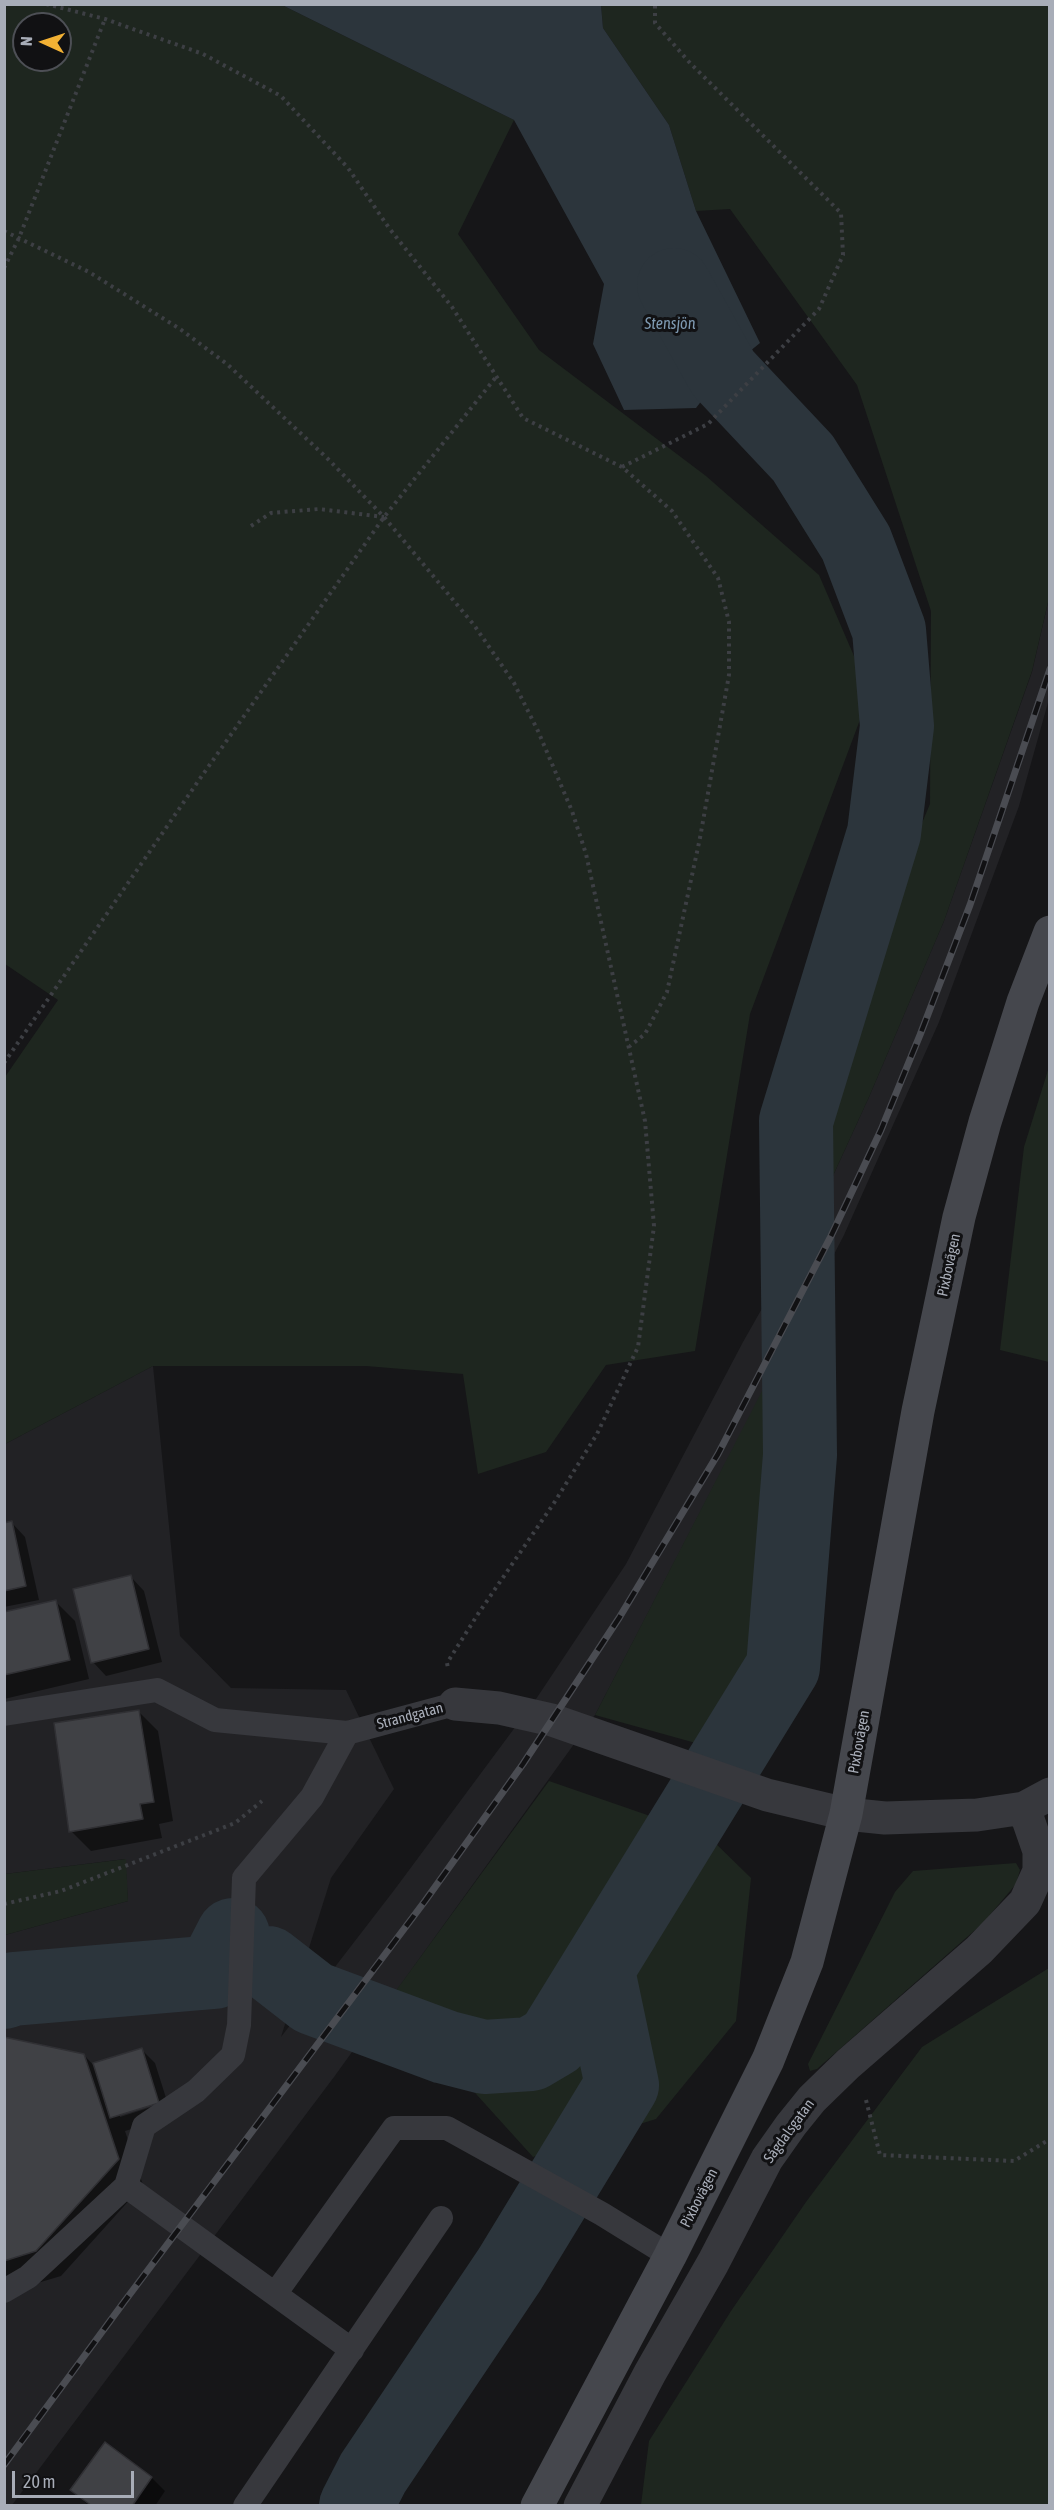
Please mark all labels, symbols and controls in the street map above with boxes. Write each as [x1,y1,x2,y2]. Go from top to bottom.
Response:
north arrow [12,12,72,72]
text: N [17,36,35,46]
water label: Stensjön [645,314,695,334]
street label: Pixbovägen [934,1232,964,1298]
street label: Strandgatan [375,1699,445,1733]
street label: Pixbovägen [845,1709,873,1775]
street label: Sågdalsgatan [760,2096,818,2166]
street label: Pixbovägen [676,2165,722,2231]
scale bar [15,2459,136,2497]
text: 20 m [23,2471,55,2492]

